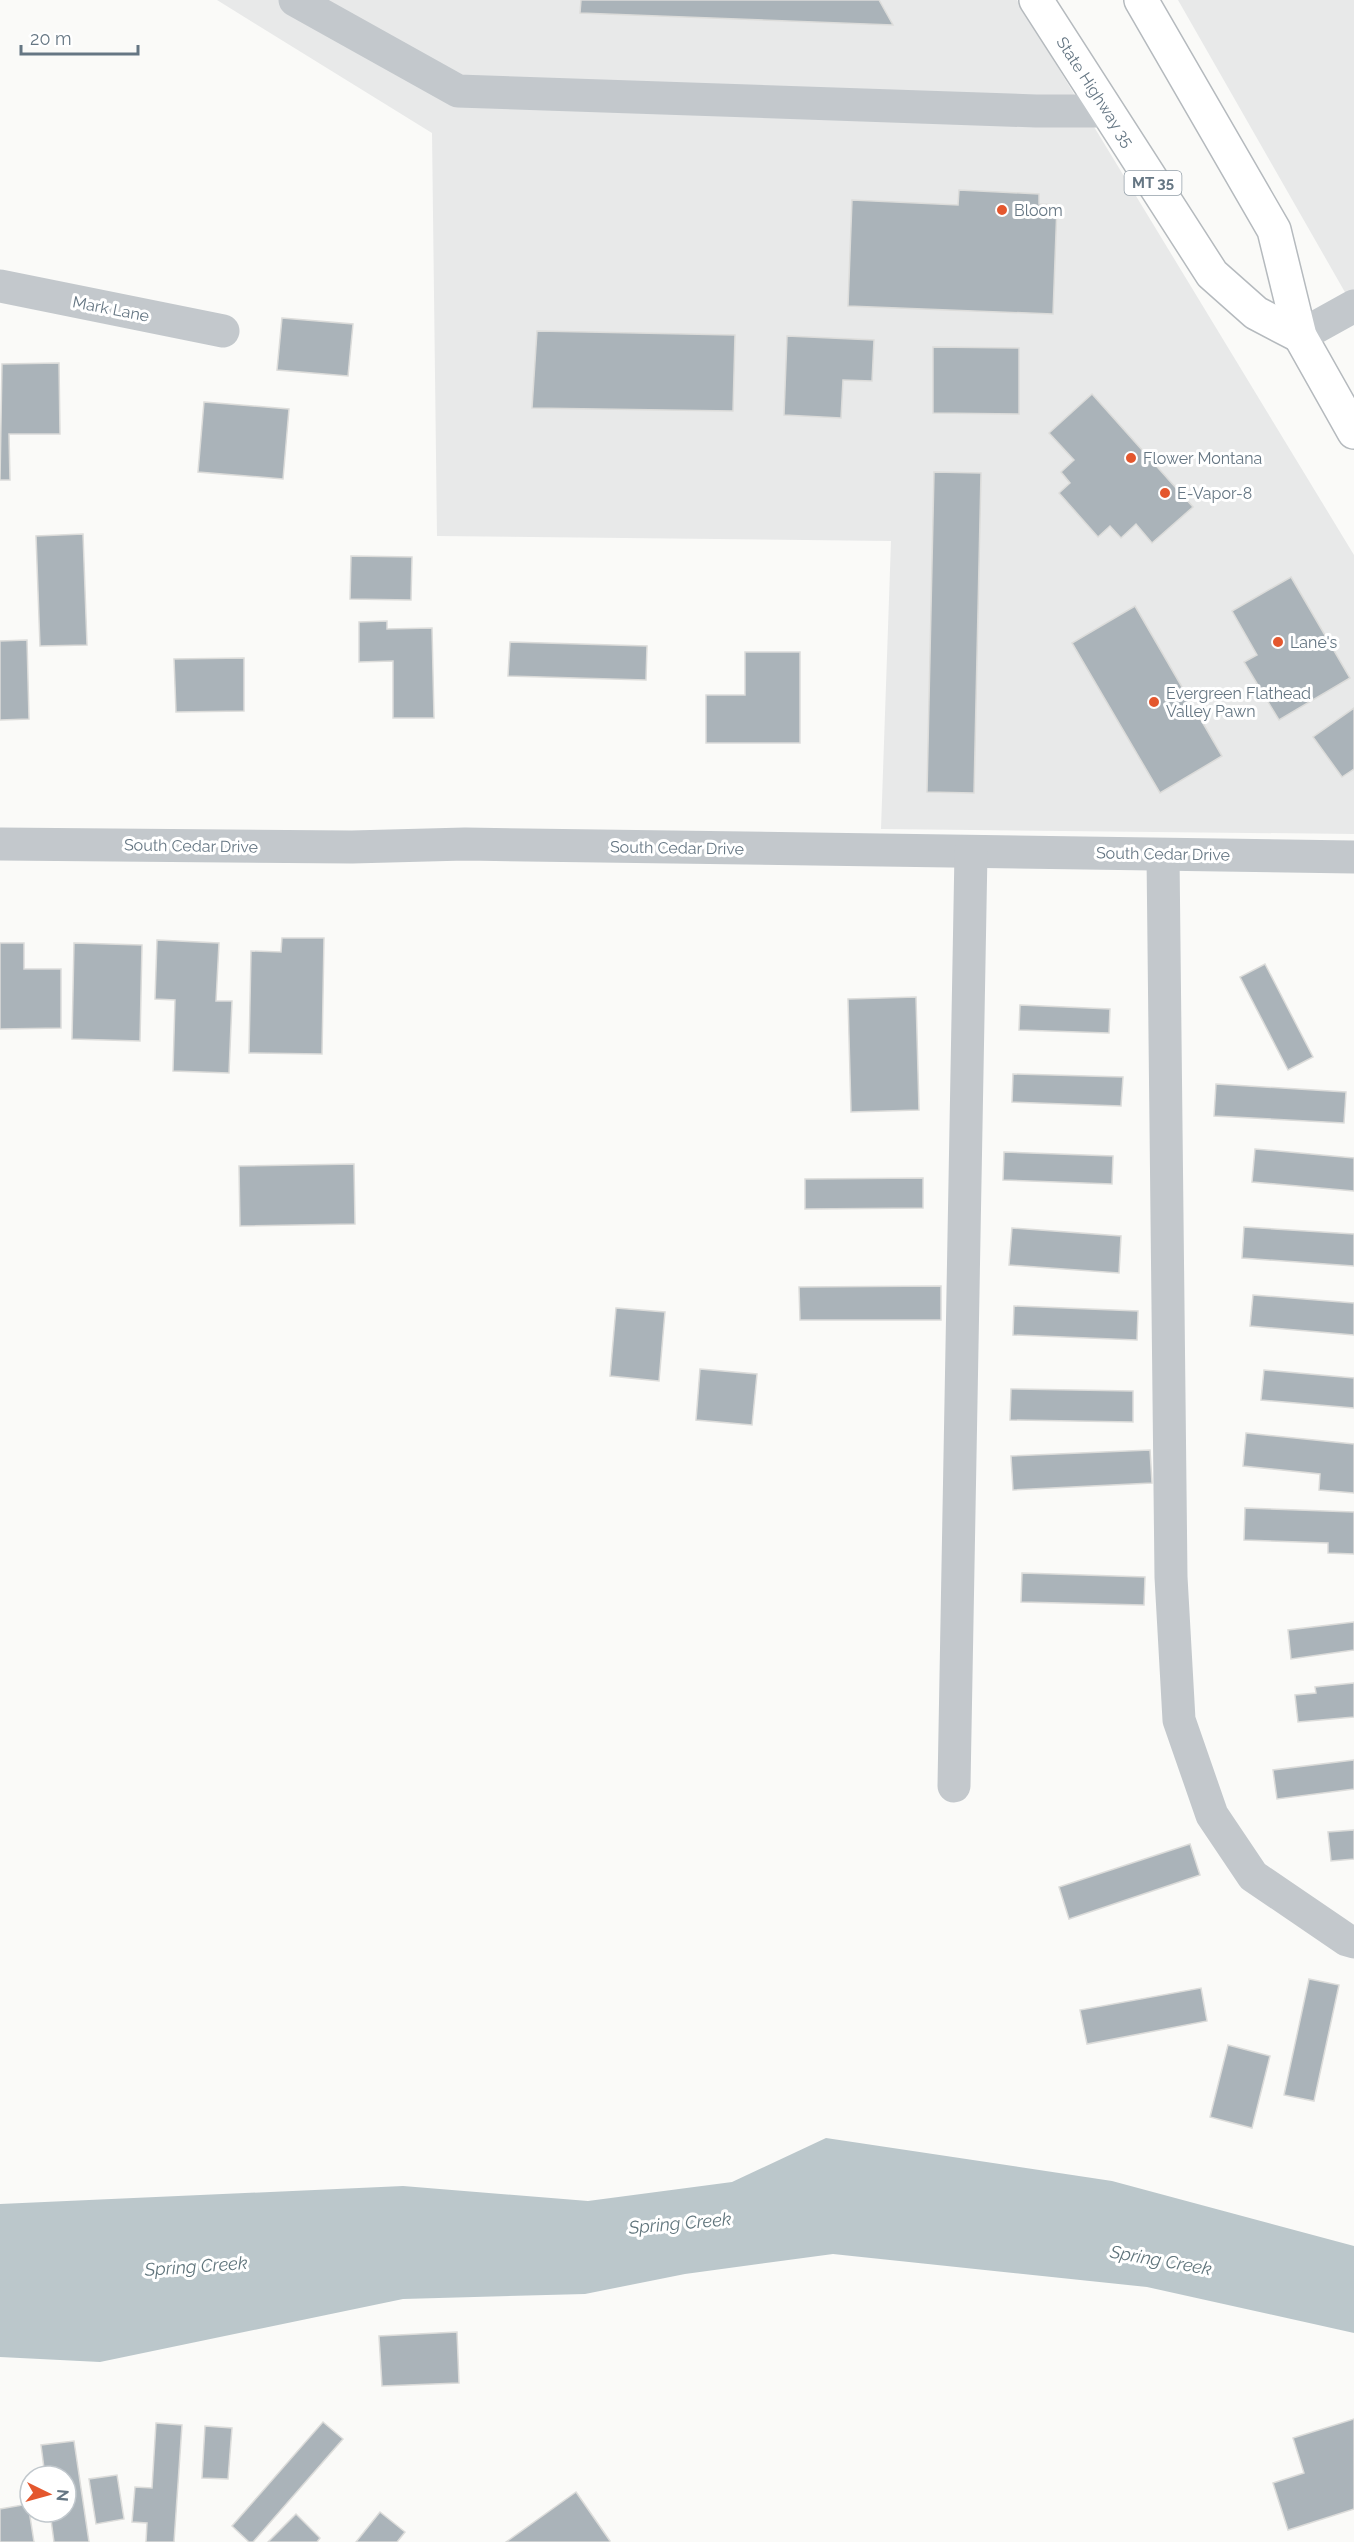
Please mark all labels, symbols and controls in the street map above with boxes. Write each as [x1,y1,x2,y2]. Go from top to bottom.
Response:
scale bar [21,18,138,56]
text: 20 m [30,28,72,49]
street label: State Highway 35 [1052,33,1138,151]
road number: MT 35 [1124,171,1182,195]
place label: Bloom [1014,201,1063,220]
marker: Bloom [995,203,1009,217]
street label: Mark Lane [71,292,151,326]
place label: Flower Montana [1143,449,1262,468]
marker: Flower Montana [1124,451,1138,465]
place label: E-Vapor-8 [1177,484,1252,503]
marker: E-Vapor-8 [1158,486,1172,500]
place label: Lane's [1290,633,1338,652]
marker: Lane's [1271,635,1285,649]
place label: Evergreen Flathead Valley Pawn [1166,684,1311,721]
marker: Evergreen Flathead Valley Pawn [1147,695,1161,709]
street label: South Cedar Drive [124,835,258,857]
street label: South Cedar Drive [610,837,744,859]
street label: South Cedar Drive [1096,843,1230,865]
water label: Spring Creek [627,2208,733,2238]
water label: Spring Creek [1107,2241,1214,2279]
water label: Spring Creek [143,2252,248,2280]
north arrow [18,2464,78,2524]
text: N [52,2488,72,2502]

